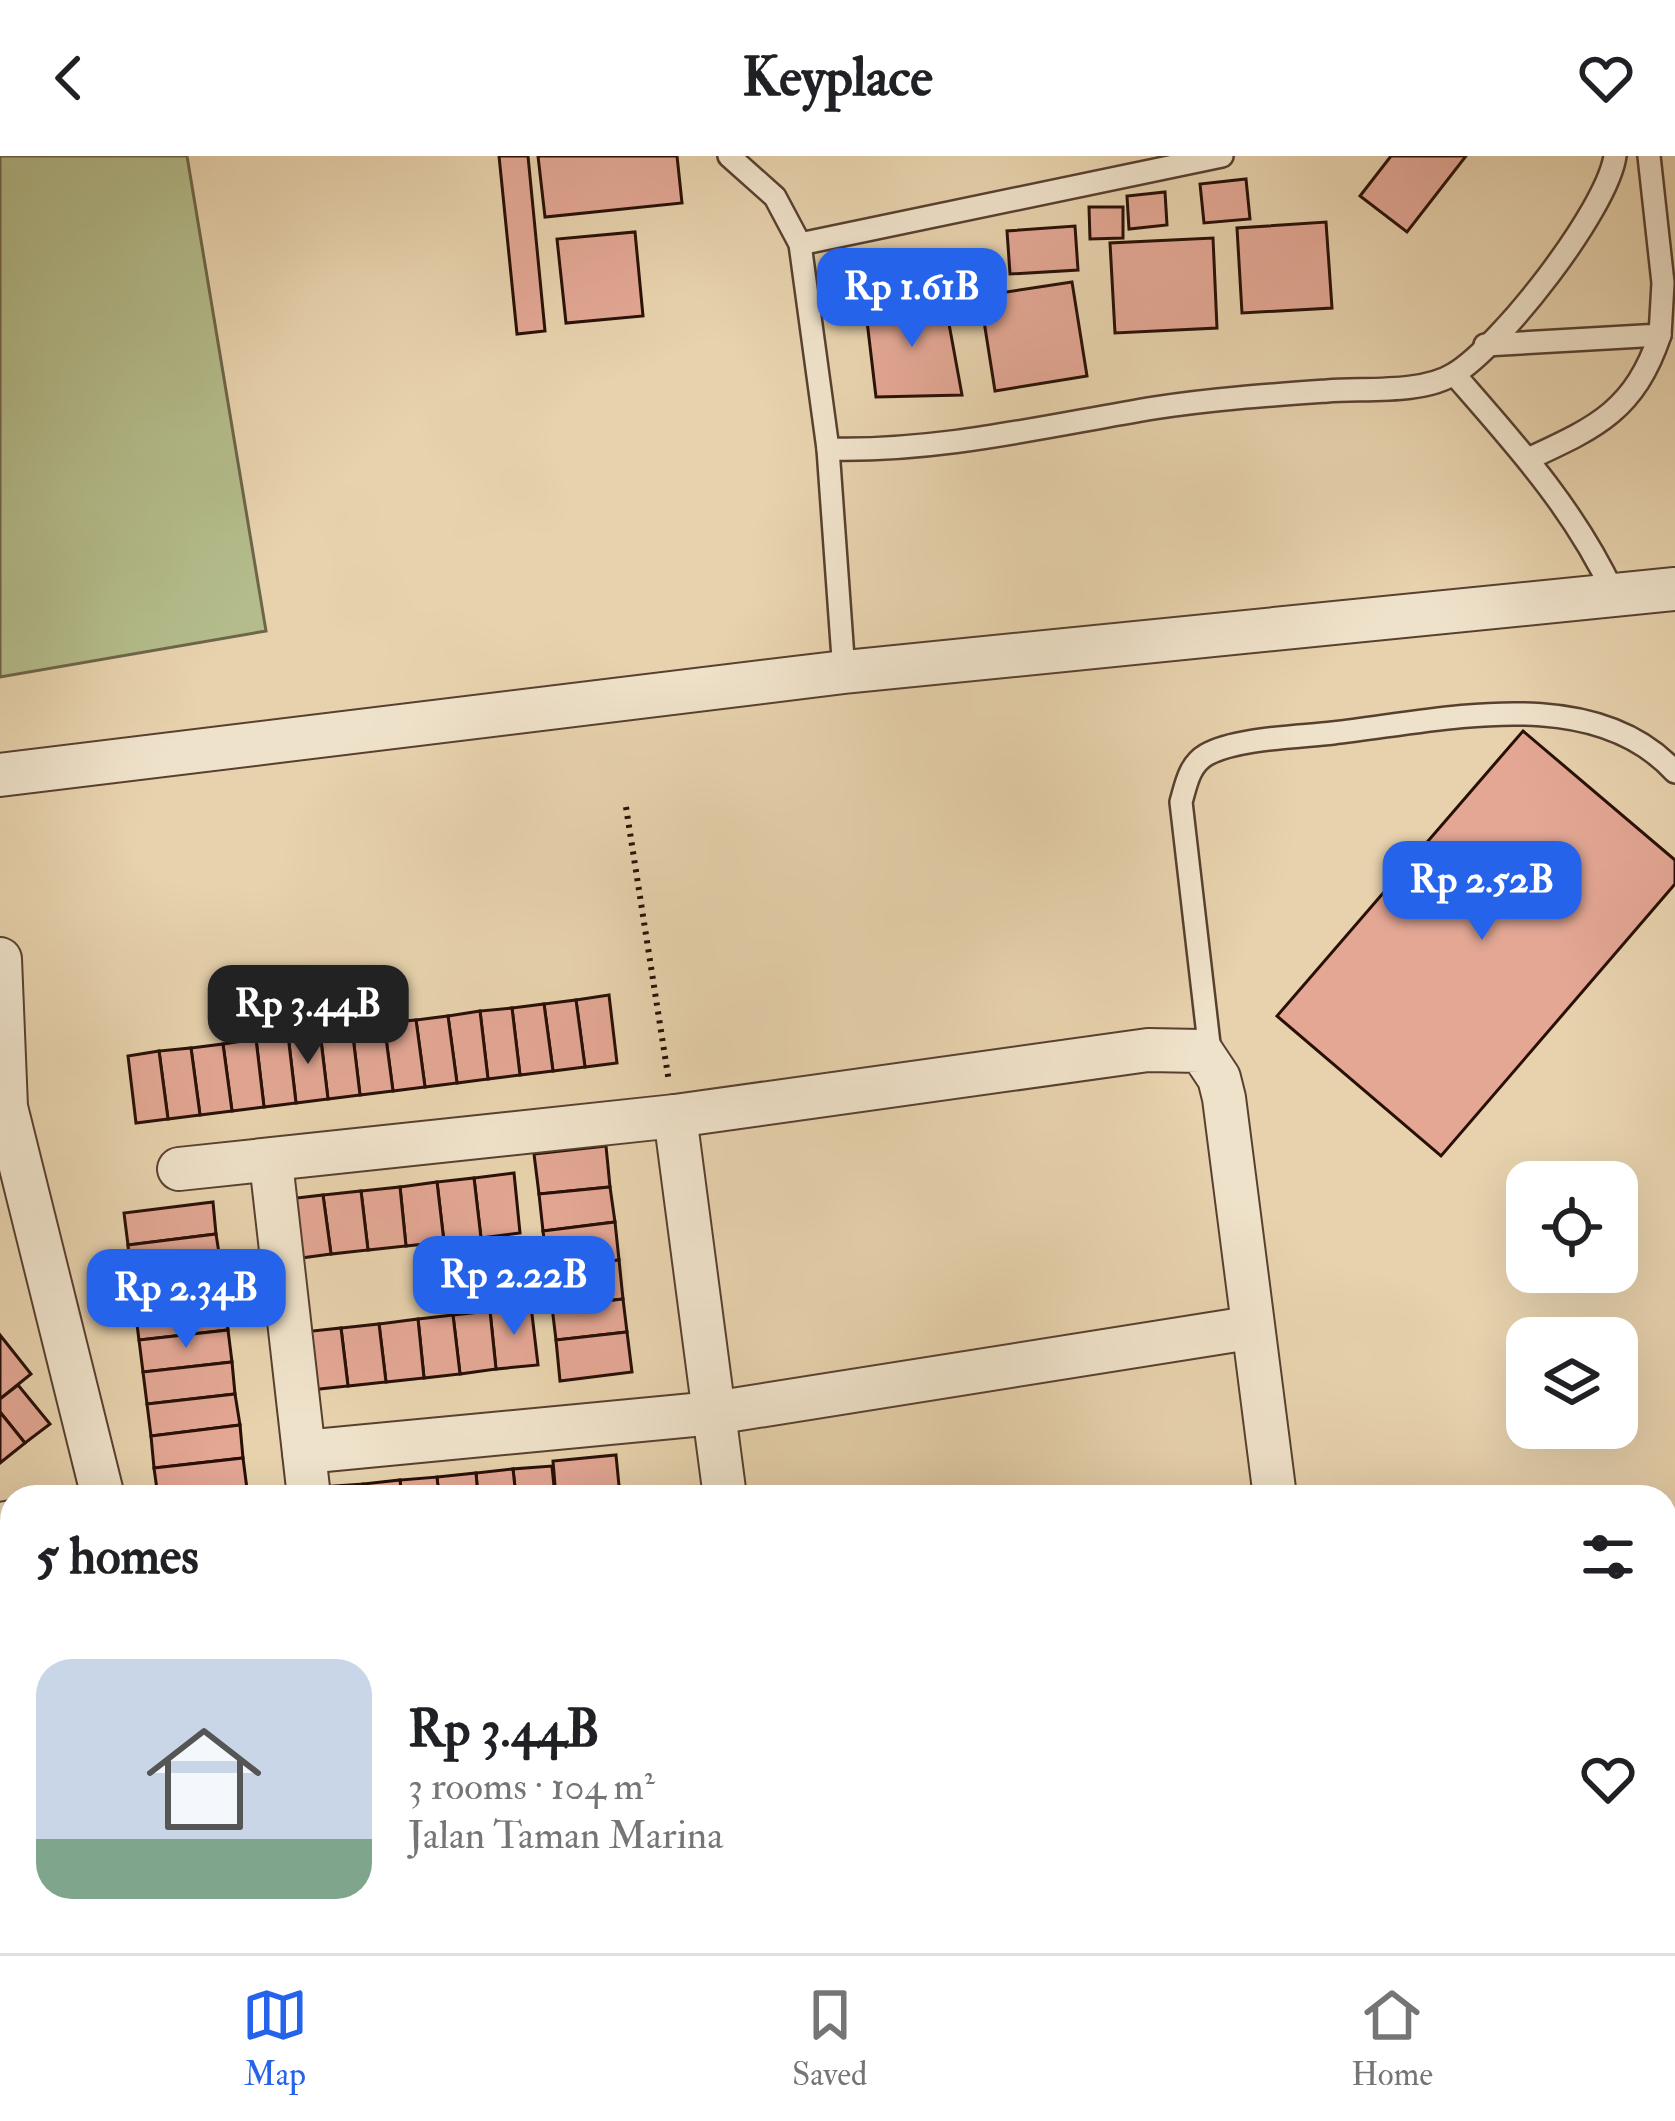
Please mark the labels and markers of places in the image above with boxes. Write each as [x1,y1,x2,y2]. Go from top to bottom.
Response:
pin: Rp 1.61B [788,248,1036,350]
pin: Rp 2.52B [1358,841,1606,943]
pin: Rp 3.44B [184,965,432,1067]
pin: Rp 2.22B [390,1236,638,1338]
pin: Rp 2.34B [62,1249,310,1351]

